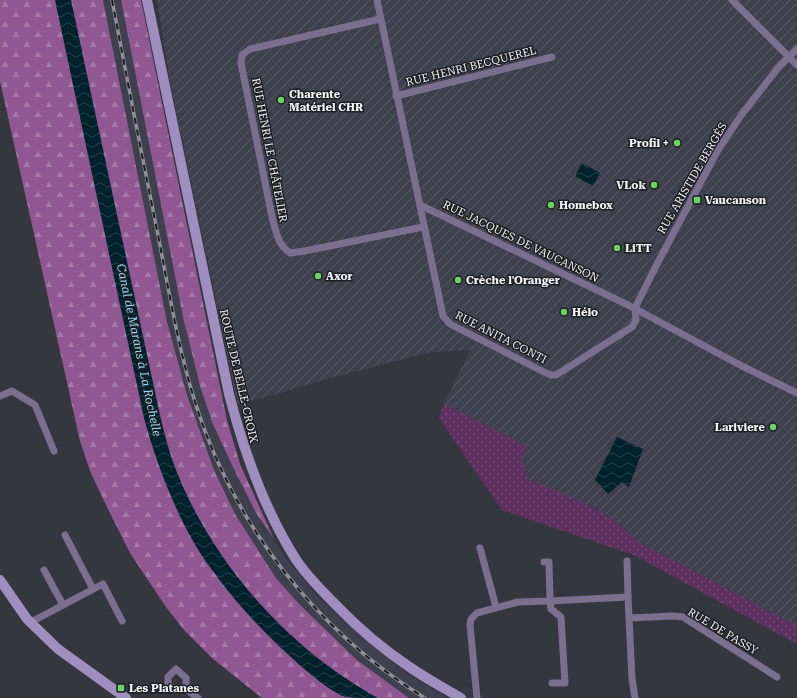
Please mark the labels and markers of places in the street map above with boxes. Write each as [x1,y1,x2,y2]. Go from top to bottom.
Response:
place label: Charente Matériel CHR [289,88,363,114]
marker: Charente Matériel CHR [276,95,286,105]
place label: Profil + [629,137,669,150]
marker: Profil + [672,138,682,148]
place label: VLok [616,179,646,192]
marker: VLok [649,180,659,190]
place label: Vaucanson [705,194,767,207]
marker: Vaucanson [692,195,702,205]
place label: Homebox [559,199,613,212]
marker: Homebox [546,200,556,210]
place label: LiTT [625,242,652,255]
marker: LiTT [612,243,622,253]
place label: Axor [326,270,353,283]
marker: Axor [313,271,323,281]
place label: Crèche l'Oranger [466,274,560,287]
marker: Crèche l'Oranger [453,275,463,285]
place label: Hélo [572,306,598,319]
marker: Hélo [559,307,569,317]
place label: Lariviere [715,421,766,434]
marker: Lariviere [768,422,778,432]
place label: Les Platanes [129,682,199,695]
marker: Les Platanes [116,683,126,693]

